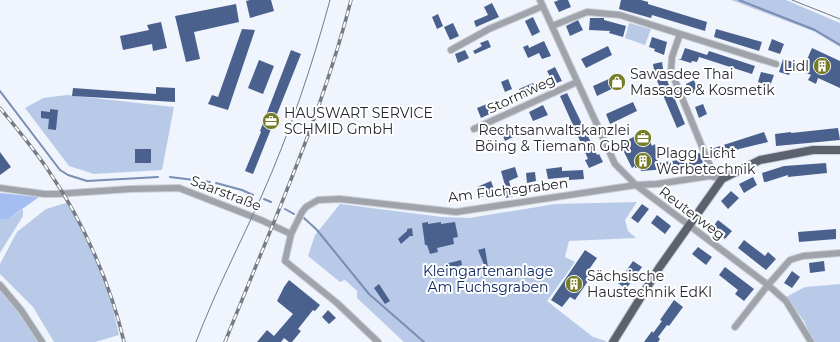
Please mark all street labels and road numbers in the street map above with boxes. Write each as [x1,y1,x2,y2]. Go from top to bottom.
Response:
street label: Stormweg [484,70,558,118]
street label: Saarstraße [188,171,264,215]
street label: Am Fuchsgraben [447,174,569,206]
street label: Reuterweg [656,182,728,244]

